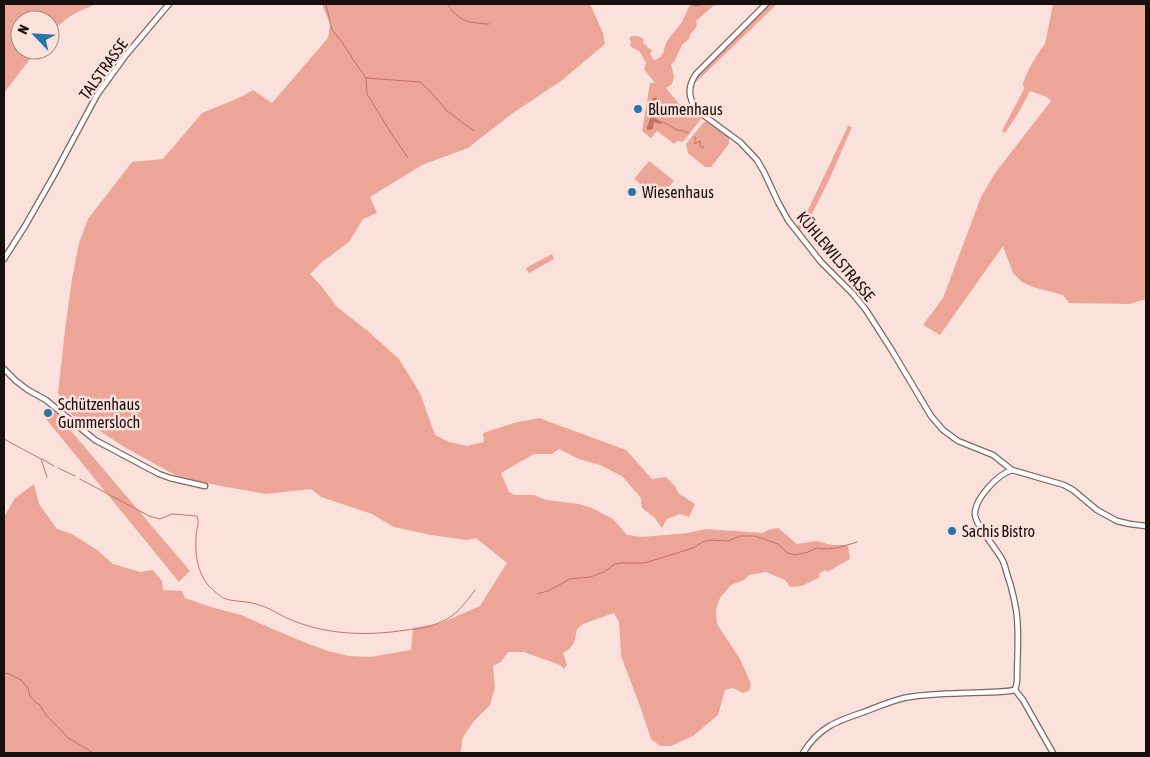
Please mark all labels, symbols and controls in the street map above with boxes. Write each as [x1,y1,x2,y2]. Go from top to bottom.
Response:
north arrow [10,10,60,60]
text: N [14,22,32,37]
street label: TALSTRASSE [75,35,131,103]
place label: Blumenhaus [648,100,723,118]
marker: Blumenhaus [632,103,644,115]
place label: Wiesenhaus [642,183,714,201]
marker: Wiesenhaus [626,186,638,198]
street label: KÜHLEWILSTRASSE [793,208,879,305]
place label: Schützenhaus Gummersloch [58,395,140,431]
marker: Schützenhaus Gummersloch [42,407,54,419]
place label: Sachis Bistro [962,522,1035,540]
marker: Sachis Bistro [946,525,958,537]

